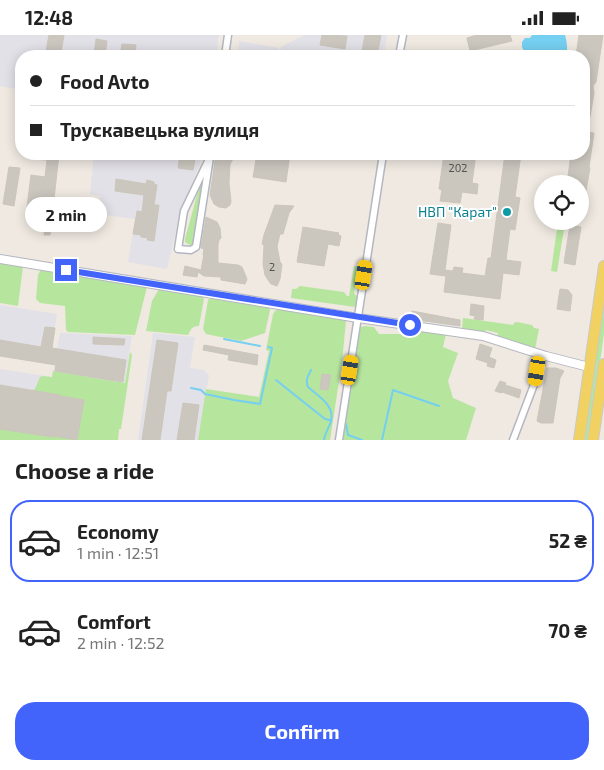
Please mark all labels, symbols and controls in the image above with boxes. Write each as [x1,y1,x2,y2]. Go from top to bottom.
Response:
text: 12:48 [25,6,73,29]
text: Food Avto [60,70,149,93]
text: Трускавецька вулиця [60,118,259,141]
house number: 202 [449,161,468,174]
map controls [534,175,589,230]
button: locate [534,175,589,230]
callout: 2 min [25,197,107,233]
place label: НВП "Карат" [418,203,497,220]
text: 2 min [46,205,86,224]
marker: НВП "Карат" [501,206,513,218]
route end [55,259,77,281]
car [354,259,373,291]
house number: 2 [269,260,275,273]
route start [399,314,421,336]
car [340,354,359,386]
car [527,355,546,387]
text: Choose a ride [15,457,154,483]
icon: car [17,519,62,564]
text: Economy [77,520,159,543]
text: 52 ₴ [549,529,587,552]
text: 1 min · 12:51 [77,543,159,562]
icon: car [17,609,62,654]
text: Comfort [77,610,151,633]
text: 70 ₴ [548,619,587,642]
text: 2 min · 12:52 [77,633,164,652]
button: Confirm [15,702,589,760]

